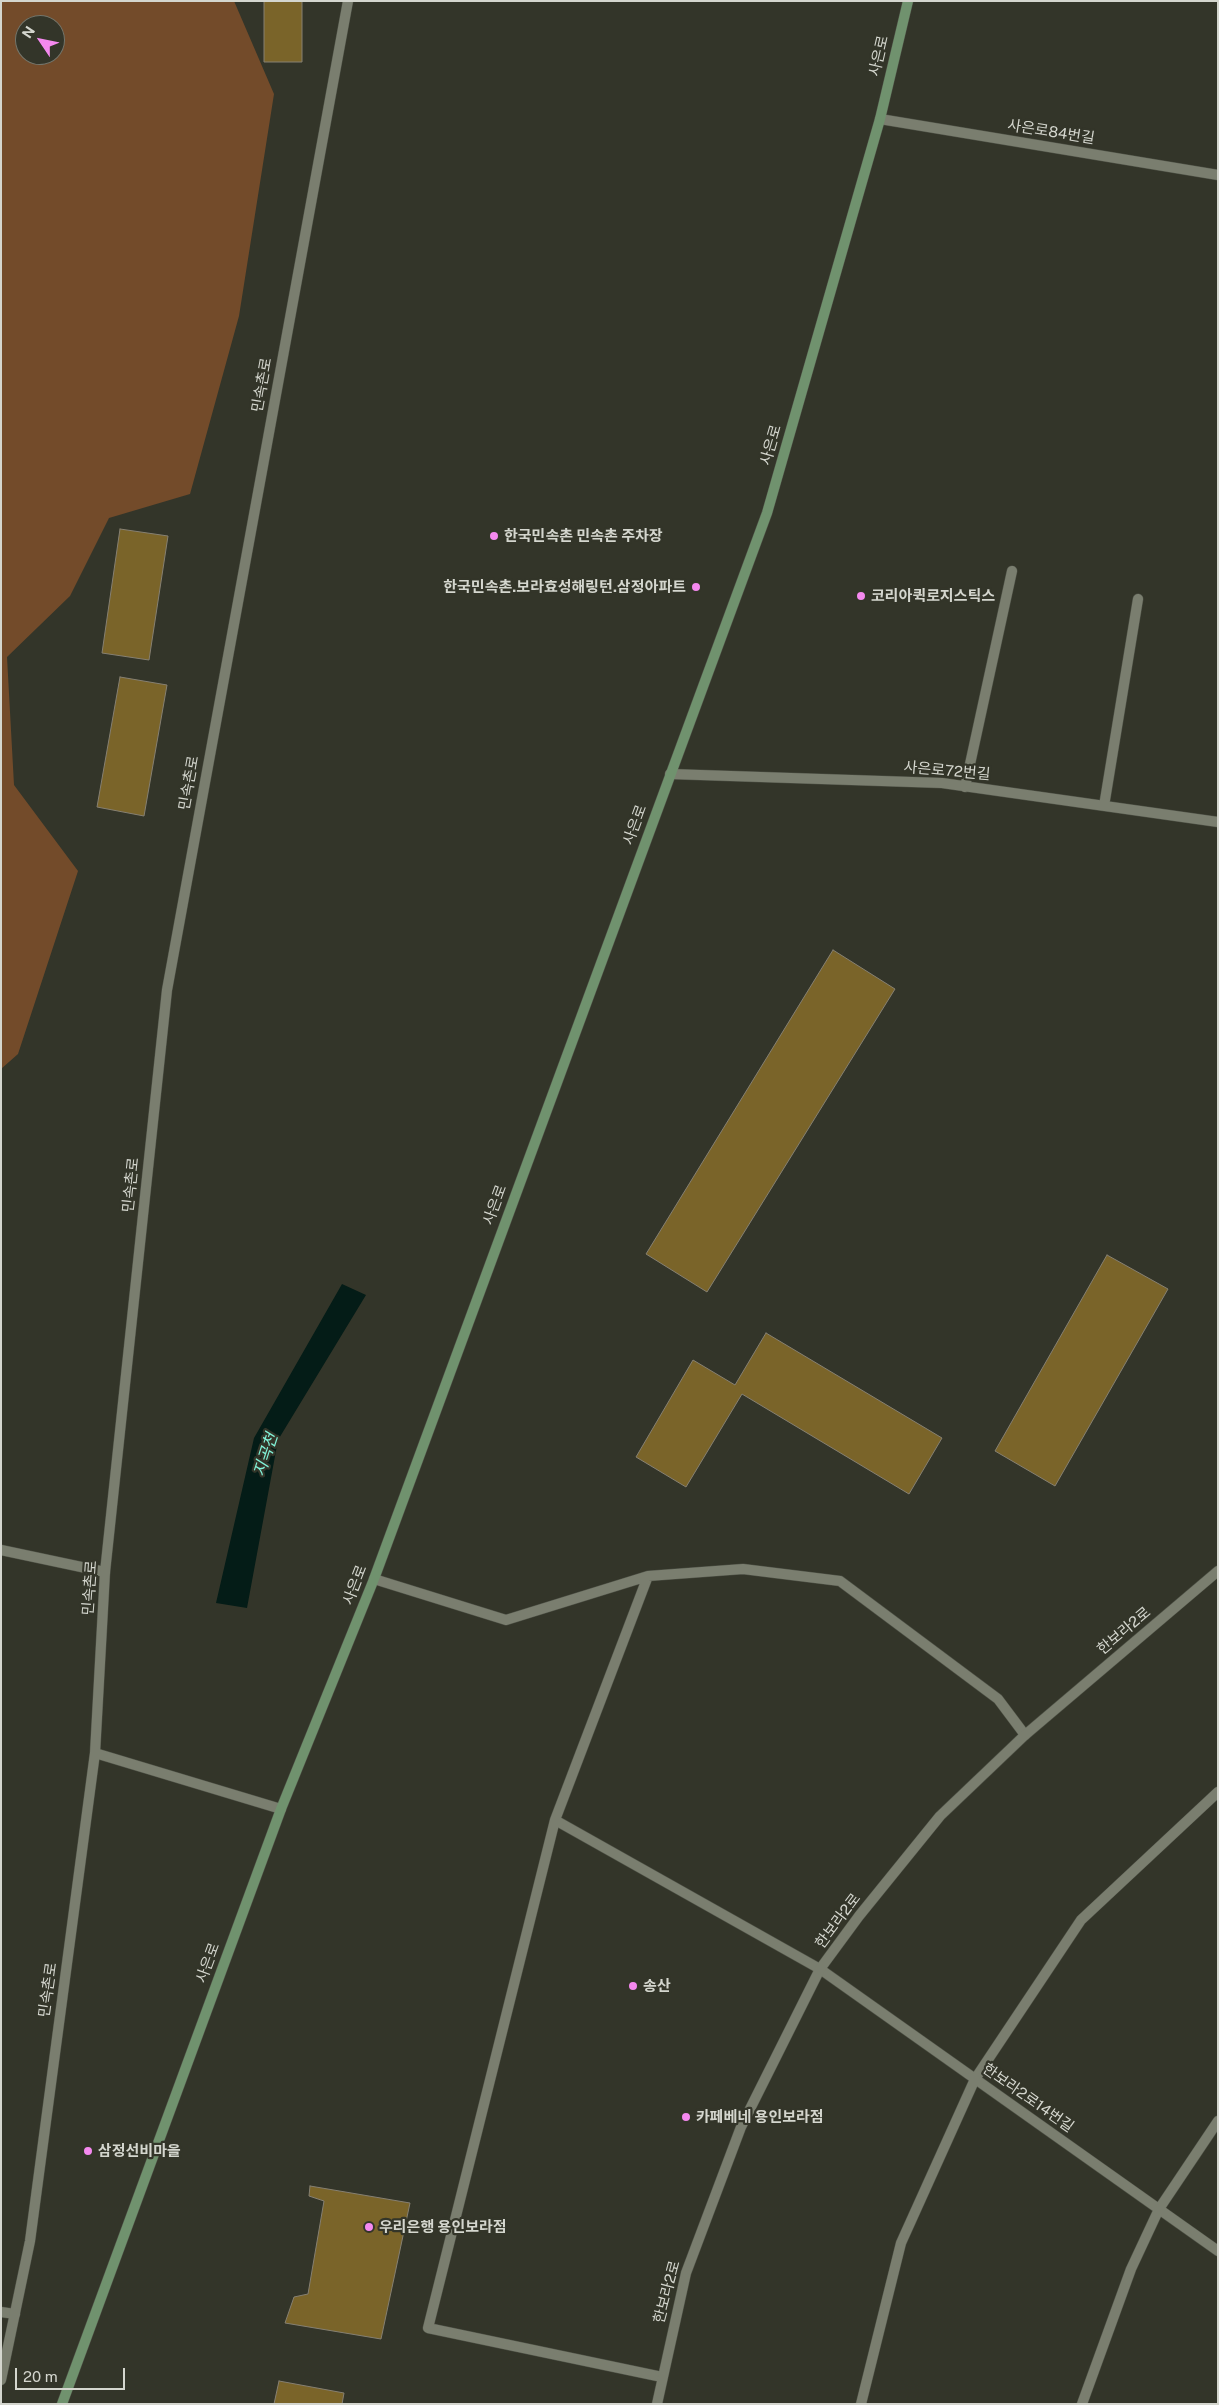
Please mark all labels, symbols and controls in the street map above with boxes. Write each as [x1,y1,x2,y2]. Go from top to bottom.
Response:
north arrow [15,15,65,65]
text: N [19,23,38,41]
street label: 사은로 [866,34,892,78]
street label: 사은로84번길 [1006,116,1096,148]
street label: 민속촌로 [248,356,276,414]
street label: 사은로 [757,423,785,467]
place label: 한국민속촌 민속촌 주차장 [504,527,663,545]
marker: 한국민속촌 민속촌 주차장 [488,530,500,542]
place label: 한국민속촌.보라효성해링턴.삼정아파트 [443,578,686,596]
marker: 한국민속촌.보라효성해링턴.삼정아파트 [690,581,702,593]
place label: 코리아퀵로지스틱스 [871,587,995,605]
marker: 코리아퀵로지스틱스 [855,590,867,602]
street label: 민속촌로 [175,754,203,812]
street label: 사은로72번길 [903,758,991,784]
street label: 사은로 [619,802,651,848]
street label: 민속촌로 [119,1157,143,1213]
street label: 사은로 [479,1182,511,1228]
water label: 지곡천 [250,1431,282,1479]
street label: 민속촌로 [79,1560,101,1616]
street label: 사은로 [339,1562,371,1608]
street label: 한보라2로 [1094,1603,1154,1659]
street label: 한보라2로 [812,1890,864,1952]
street label: 사은로 [192,1940,224,1986]
street label: 민속촌로 [35,1961,61,2019]
place label: 송산 [643,1977,671,1995]
marker: 송산 [627,1980,639,1992]
street label: 한보라2로14번길 [979,2060,1077,2136]
place label: 카페베네 용인보라점 [696,2108,824,2126]
marker: 카페베네 용인보라점 [680,2111,692,2123]
place label: 삼정선비마을 [98,2142,181,2160]
marker: 삼정선비마을 [82,2145,94,2157]
place label: 우리은행 용인보라점 [379,2218,507,2236]
marker: 우리은행 용인보라점 [363,2221,375,2233]
street label: 한보라2로 [650,2259,684,2325]
scale bar [18,2358,128,2390]
text: 20 m [23,2368,58,2385]

